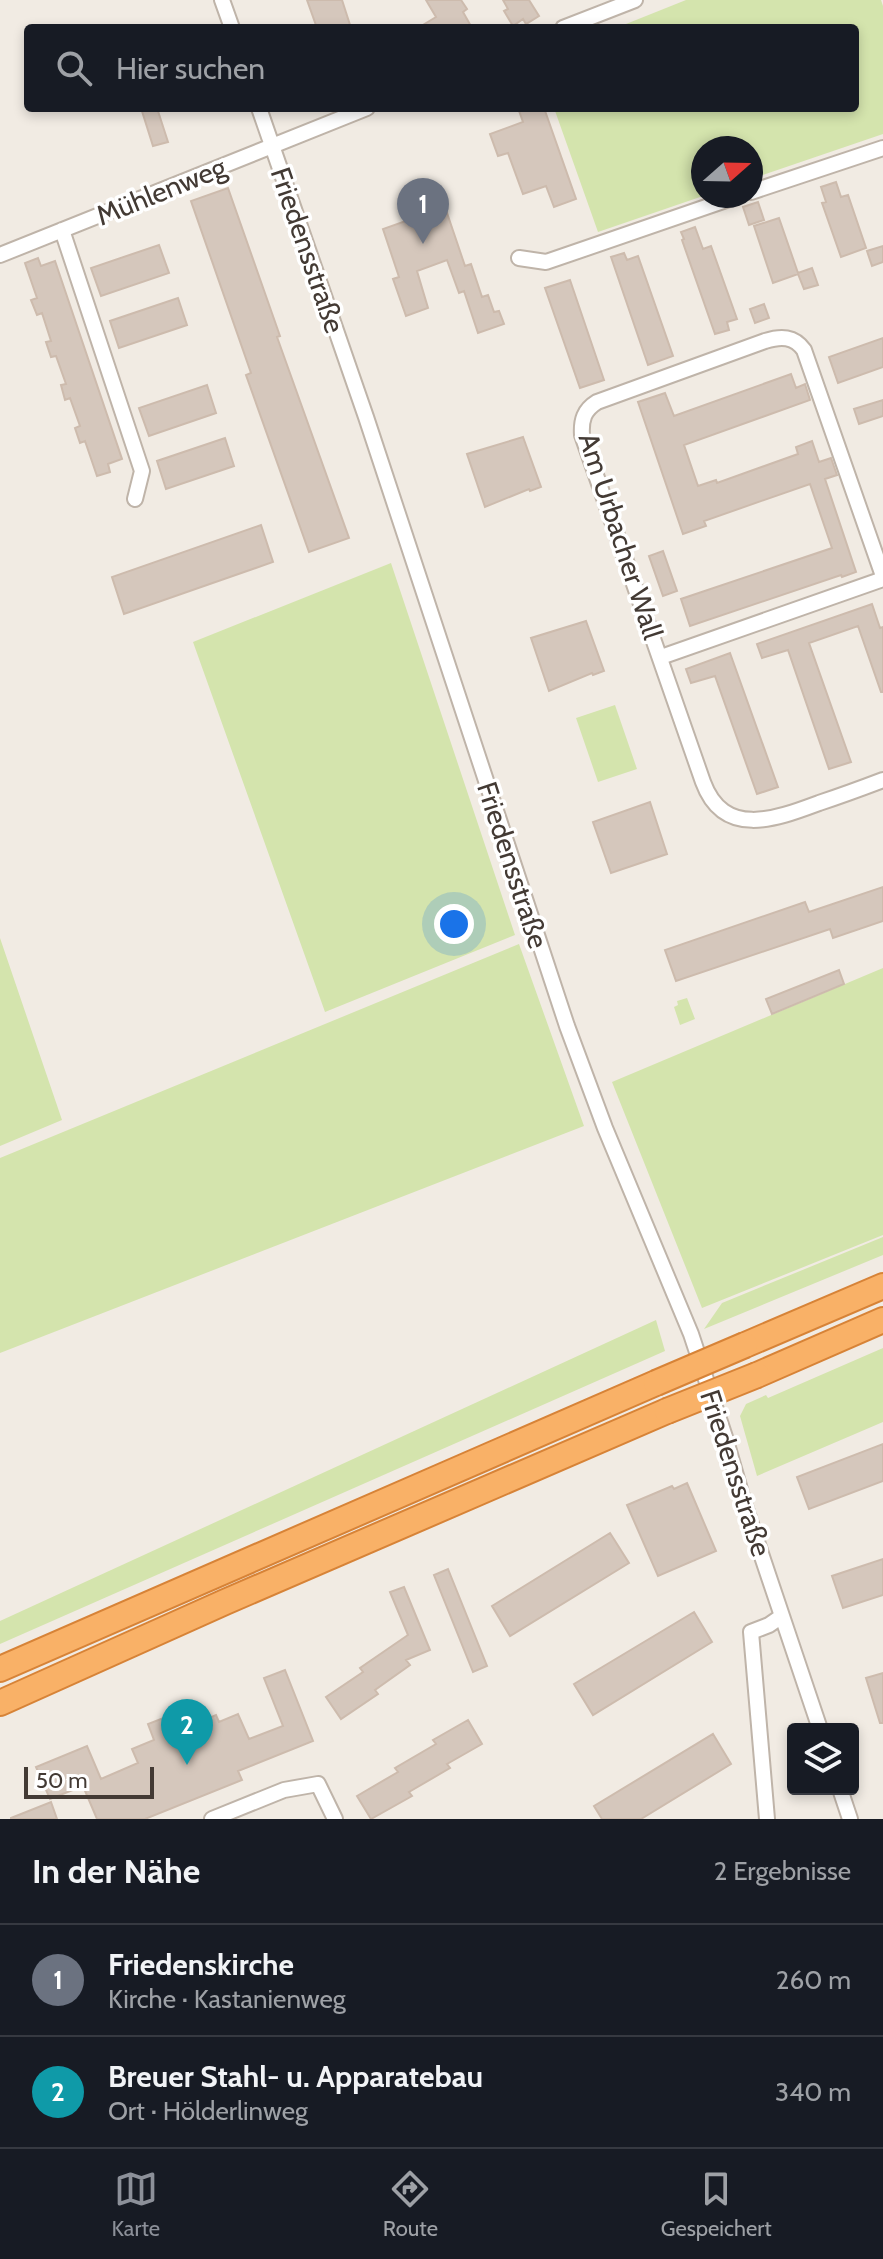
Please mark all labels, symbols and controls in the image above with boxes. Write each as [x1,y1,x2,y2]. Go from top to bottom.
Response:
search box [24,24,859,112]
icon: search [52,46,96,90]
text: Hier suchen [116,50,265,87]
north arrow [691,136,763,208]
street label: Mühlenweg [91,149,232,232]
street label: Friedensstraße [264,163,352,337]
pin: 1 [397,178,449,244]
street label: Am Urbacher Wall [572,428,671,644]
street label: Friedensstraße [470,777,556,953]
your location [434,904,474,944]
street label: Friedensstraße [693,1385,779,1561]
pin: 2 [161,1699,213,1765]
map controls [787,1723,859,1795]
button: layers [787,1723,859,1795]
scale bar [24,1763,154,1799]
text: 50 m [36,1767,88,1794]
text: In der Nähe [32,1850,200,1892]
text: 2 Ergebnisse [714,1855,851,1887]
text: Friedenskirche [108,1946,294,1983]
text: 1 [53,1964,63,1996]
text: 260 m [776,1964,851,1996]
text: Kirche · Kastanienweg [108,1983,346,2015]
text: Breuer Stahl- u. Apparatebau [108,2058,483,2095]
text: 2 [51,2076,65,2108]
text: 340 m [775,2076,851,2108]
text: Ort · Hölderlinweg [108,2095,308,2127]
tab: Karte [111,2167,160,2242]
tab: Route [383,2167,438,2242]
tab: Gespeichert [661,2167,772,2242]

